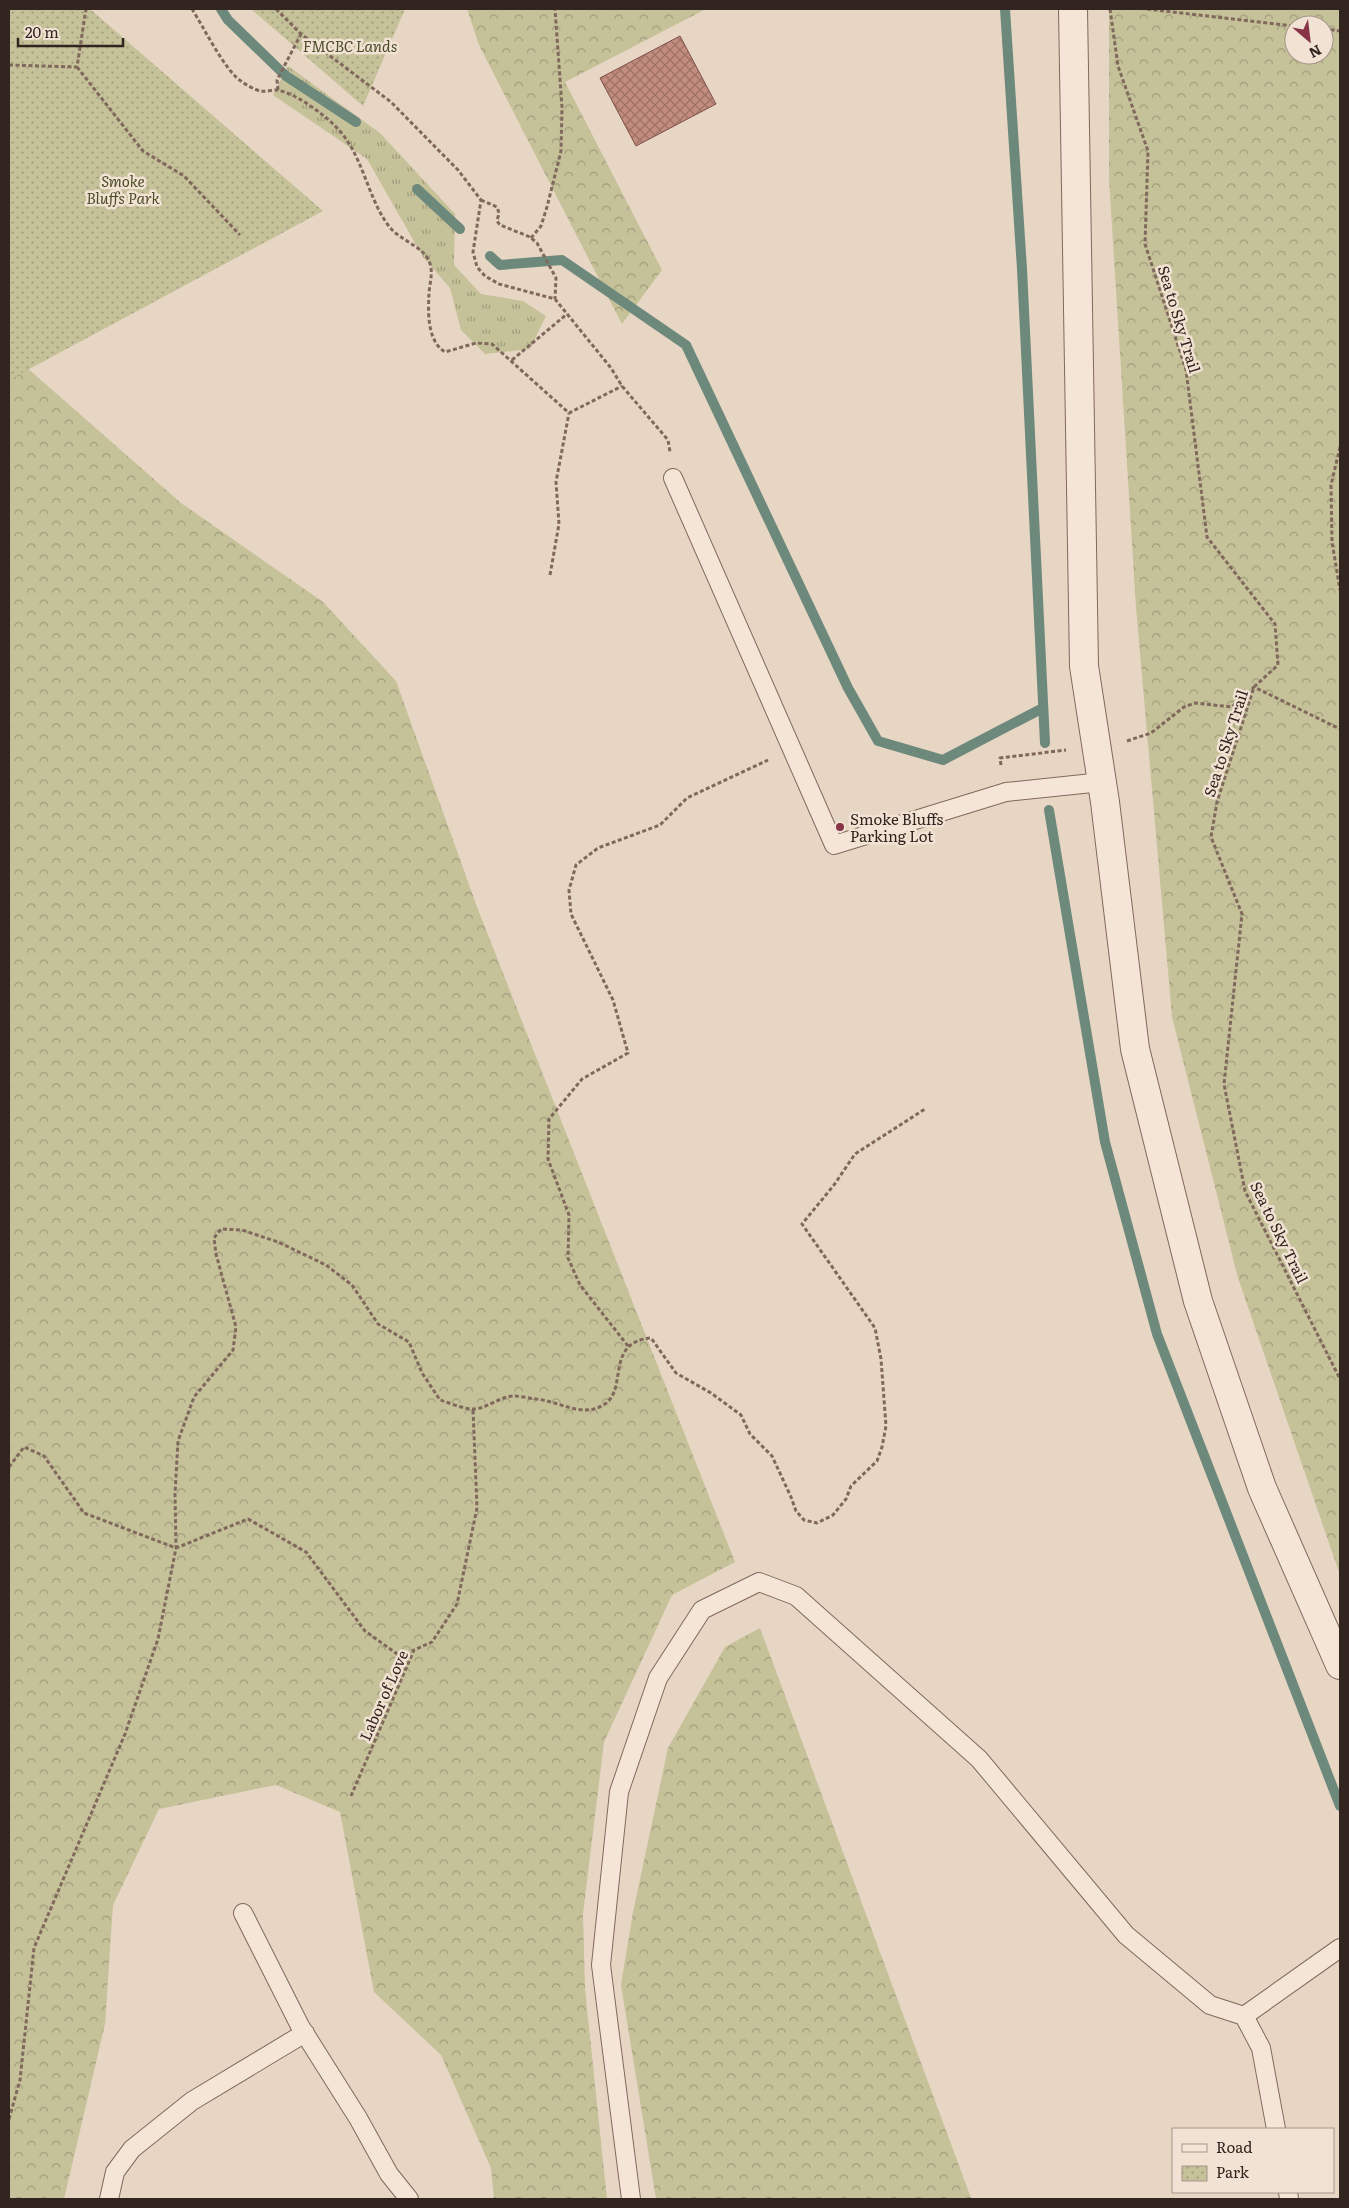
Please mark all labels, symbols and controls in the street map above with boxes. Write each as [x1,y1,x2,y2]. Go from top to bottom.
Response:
scale bar [18,15,122,47]
north arrow [1284,15,1334,65]
text: 20 m [25,20,59,43]
park label: FMCBC Lands [303,34,397,57]
text: N [1305,41,1325,64]
park label: Smoke Bluffs Park [86,169,160,209]
street label: Sea to Sky Trail [1153,262,1207,376]
street label: Sea to Sky Trail [1197,687,1253,799]
place label: Smoke Bluffs Parking Lot [850,807,944,847]
marker: Smoke Bluffs Parking Lot [834,821,846,833]
street label: Sea to Sky Trail [1245,1177,1315,1287]
street label: Labor of Love [353,1646,413,1744]
legend [1172,2128,1334,2193]
text: Road [1216,2135,1252,2158]
text: Park [1216,2160,1250,2183]

